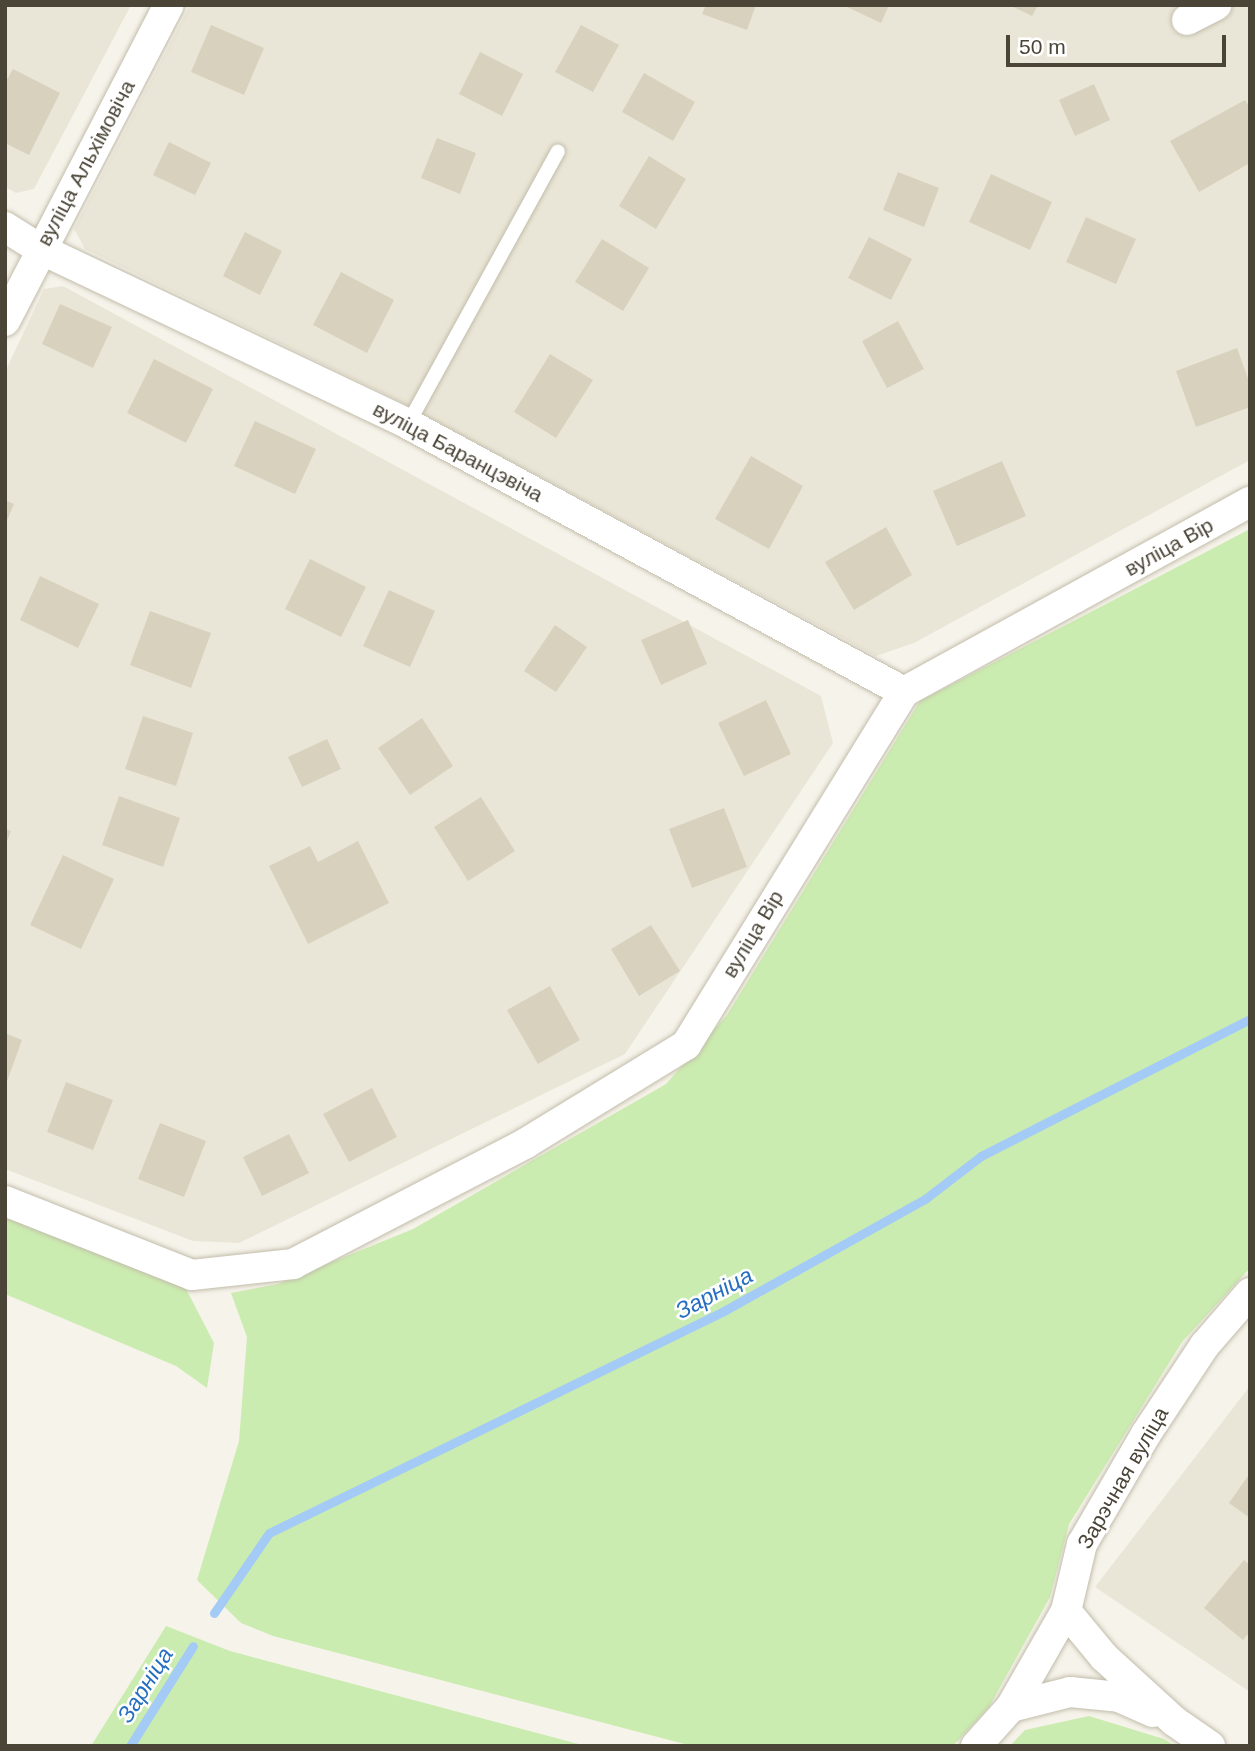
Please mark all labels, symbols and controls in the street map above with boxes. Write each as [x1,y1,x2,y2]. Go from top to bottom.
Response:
scale bar [1010,21,1230,65]
text: 50 m [1019,35,1066,58]
street label: вуліца Альхімовіча [32,76,140,250]
street label: вуліца Баранцэвіча [369,397,547,507]
street label: вуліца Вір [1120,512,1218,582]
street label: вуліца Вір [717,886,789,982]
water label: Зарніца [671,1261,757,1325]
street label: Зарэчная вуліца [1072,1403,1174,1553]
water label: Зарніца [111,1642,179,1728]

